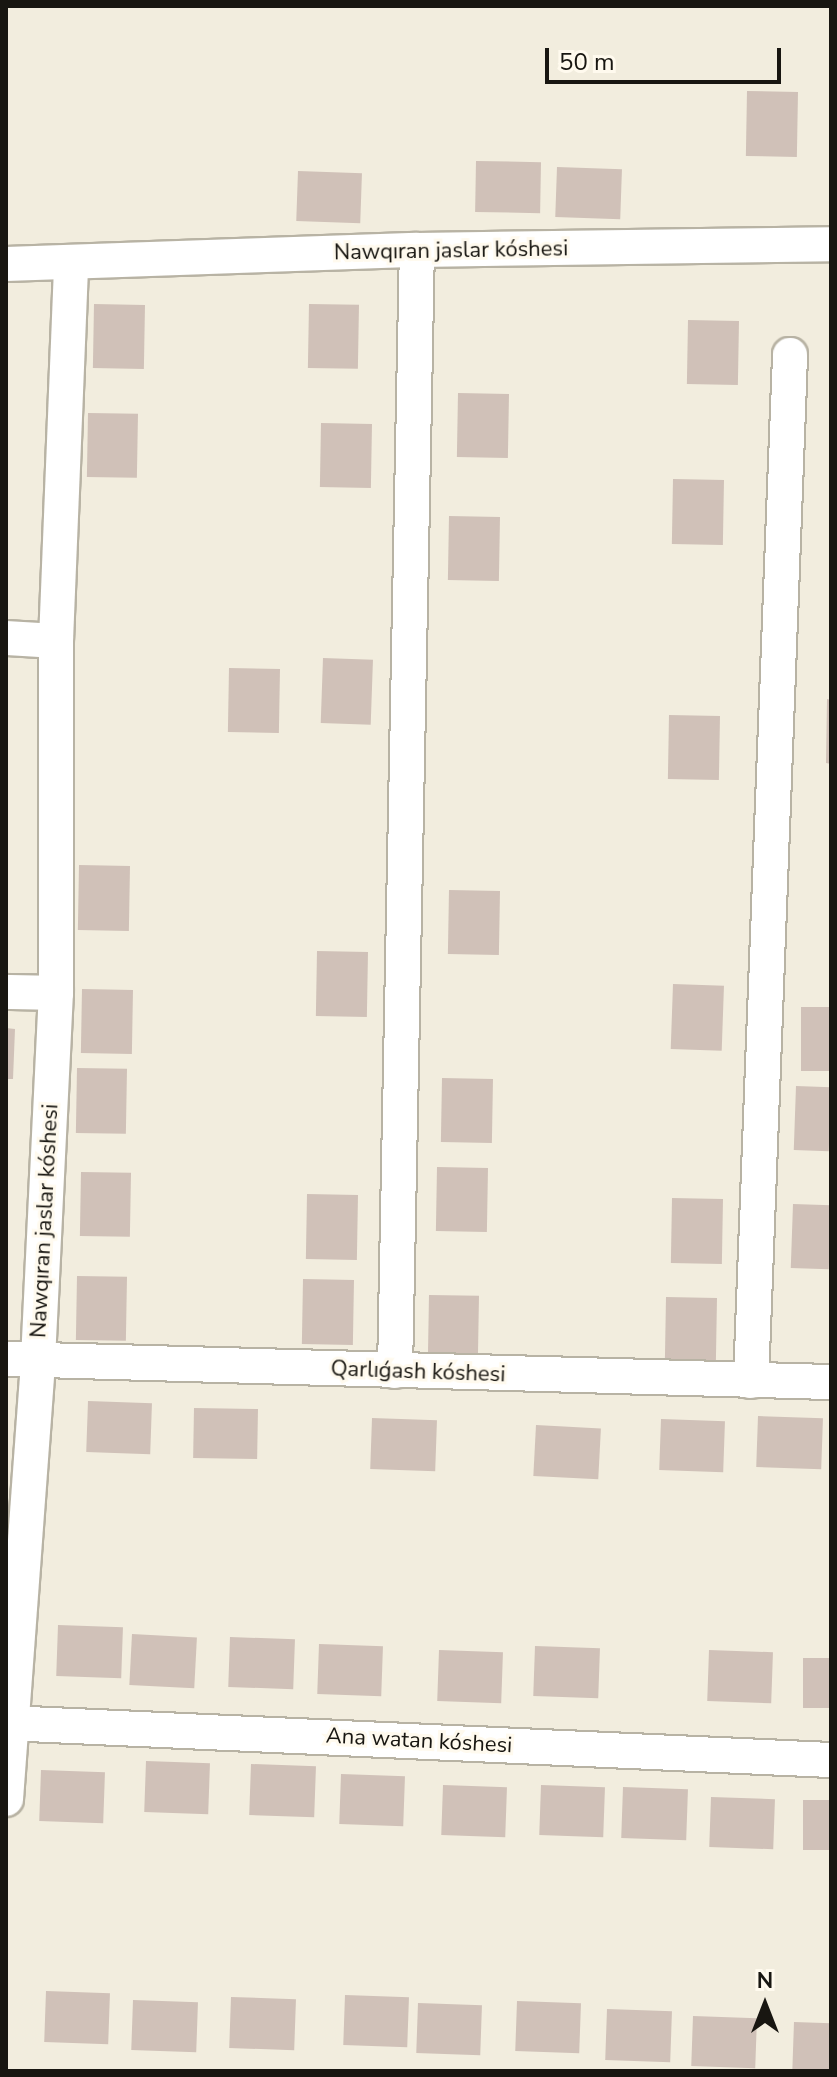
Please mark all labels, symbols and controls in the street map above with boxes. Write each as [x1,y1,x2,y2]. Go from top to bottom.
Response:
scale bar [549,32,785,82]
text: 50 m [559,46,615,78]
street label: Nawqıran jaslar kóshesi [334,236,568,266]
street label: Nawqıran jaslar kóshesi [26,1103,64,1339]
street label: Qarlıǵash kóshesi [330,1356,506,1388]
street label: Ana watan kóshesi [325,1723,513,1759]
north arrow [725,1965,805,2045]
text: N [757,1966,773,1996]

